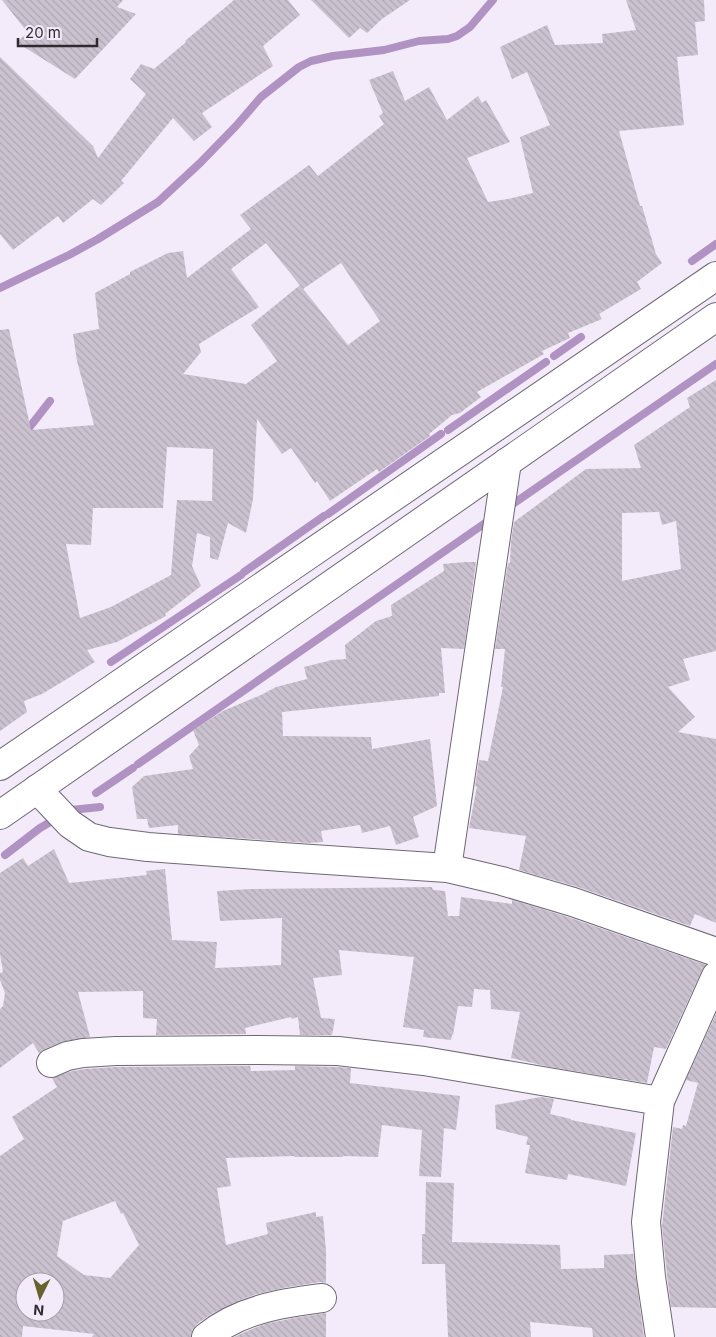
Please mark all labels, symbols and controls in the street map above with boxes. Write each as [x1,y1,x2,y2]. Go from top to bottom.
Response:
scale bar [18,15,96,47]
text: 20 m [25,23,61,42]
north arrow [15,1272,65,1322]
text: N [33,1302,45,1319]

